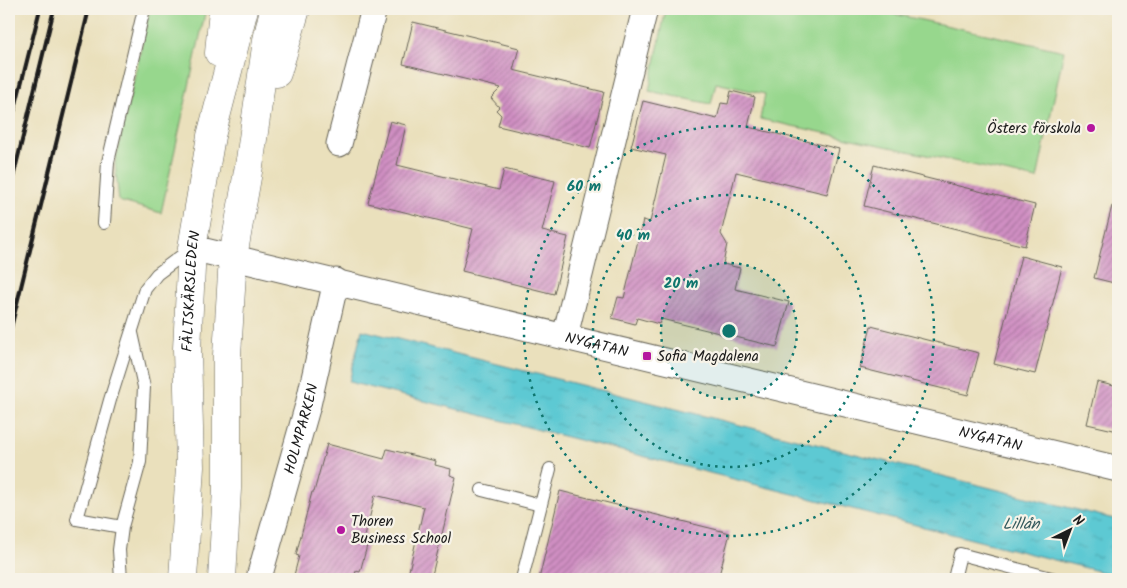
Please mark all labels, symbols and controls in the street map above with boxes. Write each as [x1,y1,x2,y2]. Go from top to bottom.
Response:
place label: Östers förskola [987,117,1081,141]
marker: Östers förskola [1085,122,1097,134]
text: 60 m [567,175,601,199]
text: 40 m [616,224,650,248]
street label: FÄLTSKÄRSLEDEN [176,229,208,353]
text: 20 m [664,272,698,296]
centre of rings [720,322,738,340]
street label: NYGATAN [562,326,631,365]
place label: Sofia Magdalena [657,345,759,369]
marker: Sofia Magdalena [641,350,653,362]
street label: HOLMPARKEN [278,381,326,477]
street label: NYGATAN [956,420,1024,459]
north arrow [1044,506,1094,556]
place label: Thoren Business School [351,510,452,551]
text: N [1067,510,1089,532]
water label: Lillån [1003,512,1041,537]
marker: Thoren Business School [335,524,347,536]

